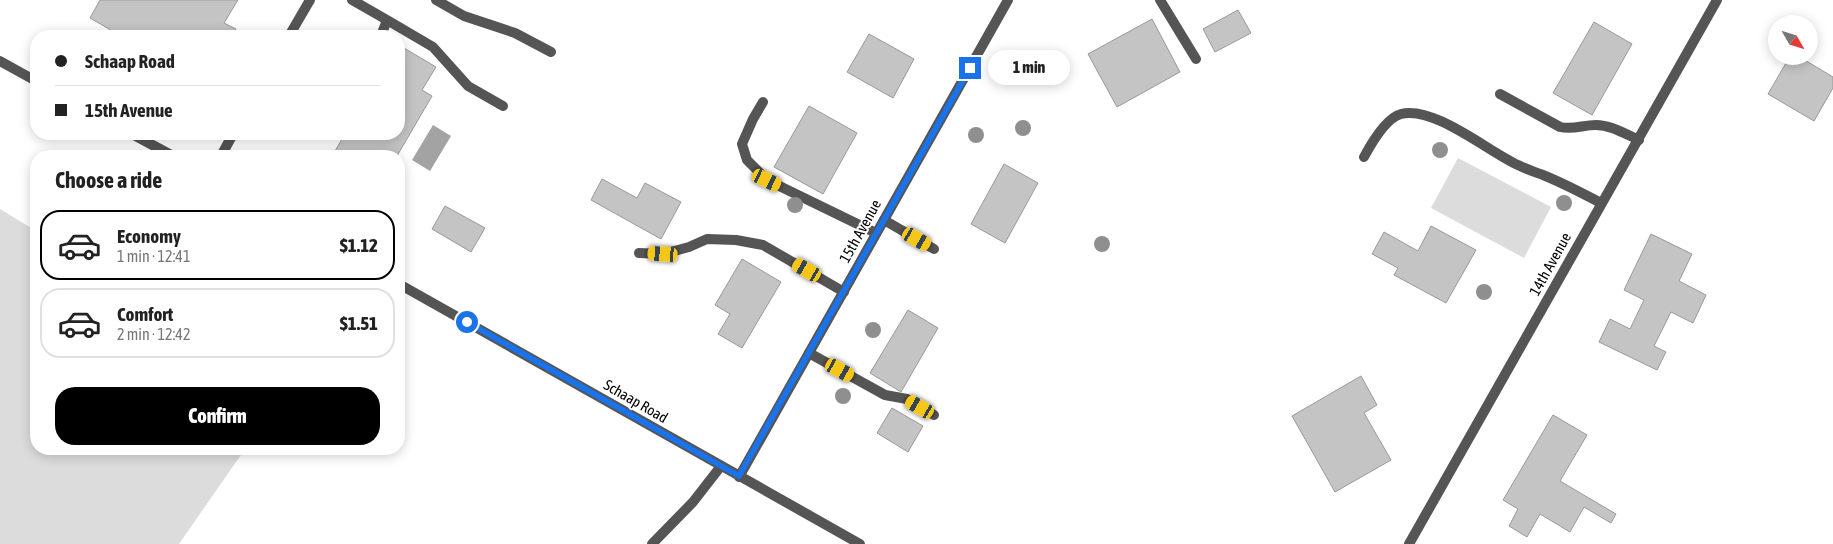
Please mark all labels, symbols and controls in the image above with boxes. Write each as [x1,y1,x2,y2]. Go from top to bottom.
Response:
north arrow [1768,15,1818,65]
map controls [1768,15,1818,65]
text: Schaap Road [85,50,175,72]
callout: 1 min [988,50,1070,86]
route end [959,57,981,79]
text: 1 min [1013,58,1045,76]
text: 15th Avenue [85,99,173,121]
text: Choose a ride [55,167,162,193]
car [750,167,783,193]
street label: 15th Avenue [836,196,884,265]
icon: car [57,223,102,268]
text: Economy [117,225,181,247]
car [900,225,933,253]
street label: 14th Avenue [1526,229,1574,298]
text: $1.12 [340,234,378,256]
car [647,245,678,263]
text: 1 min · 12:41 [117,247,190,265]
car [790,256,823,284]
icon: car [57,301,102,346]
text: Comfort [117,303,173,325]
route start [456,311,478,333]
text: $1.51 [340,312,378,334]
text: 2 min · 12:42 [117,325,190,343]
car [823,356,856,384]
street label: Schaap Road [601,376,671,426]
button: Confirm [55,387,380,445]
car [903,393,936,421]

